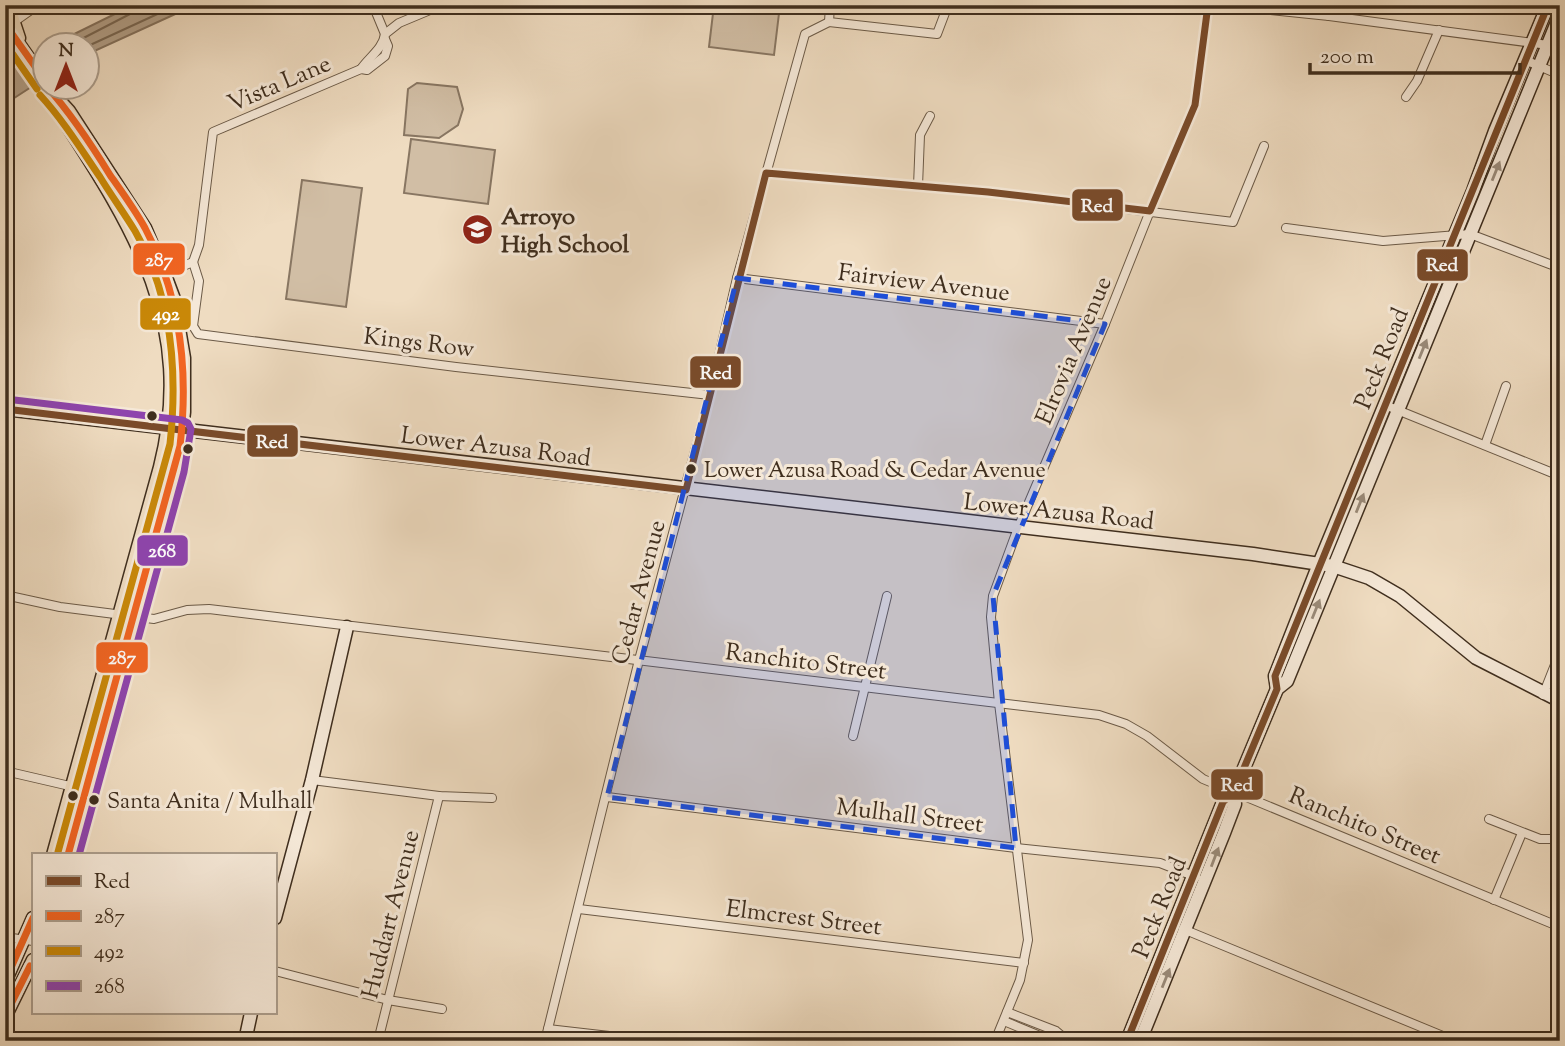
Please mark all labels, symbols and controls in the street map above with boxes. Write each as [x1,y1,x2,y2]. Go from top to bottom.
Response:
north arrow [32,32,102,102]
scale bar [1310,32,1520,76]
text: N [58,38,74,65]
text: 200 m [1320,43,1374,73]
street label: Vista Lane [223,48,337,122]
one-way arrow [1491,160,1502,181]
line badge: Red [1071,188,1124,222]
text: Red [1081,194,1114,221]
place label: Arroyo High School [501,201,630,263]
school or university icon: Arroyo High School [461,213,495,247]
line badge: 287 [132,242,186,276]
text: 287 [145,248,173,275]
line badge: Red [1416,248,1469,282]
text: Red [1426,253,1459,280]
street label: Fairview Avenue [836,257,1012,311]
street label: Elrovia Avenue [1028,271,1121,430]
line badge: 492 [139,297,192,331]
text: 492 [151,302,180,329]
street label: Peck Road [1347,303,1419,415]
street label: Kings Row [361,320,476,368]
one-way arrow [1418,339,1429,360]
line badge: Red [689,355,742,389]
text: Red [700,361,733,388]
unlabelled marker [145,409,159,423]
street label: Lower Azusa Road [399,419,593,477]
line badge: Red [246,424,299,458]
text: Red [256,430,289,457]
unlabelled marker [181,442,195,456]
place label: Lower Azusa Road & Cedar Avenue [704,456,1046,488]
marker: Lower Azusa Road & Cedar Avenue [684,462,698,476]
street label: Lower Azusa Road [962,486,1156,540]
one-way arrow [1355,493,1366,514]
street label: Cedar Avenue [604,516,676,669]
line badge: 268 [136,534,189,567]
text: 268 [148,539,176,566]
one-way arrow [1311,598,1322,619]
street label: Ranchito Street [723,636,888,690]
line badge: 287 [95,641,149,674]
text: 287 [108,646,136,673]
line badge: Red [1210,768,1264,801]
text: Red [1221,773,1254,800]
street label: Ranchito Street [1283,780,1446,874]
place label: Santa Anita / Mulhall [107,787,313,819]
unlabelled marker [66,789,80,803]
street label: Mulhall Street [834,791,985,843]
marker: Santa Anita / Mulhall [87,793,101,807]
street label: Huddart Avenue [355,826,429,1002]
one-way arrow [1210,846,1221,867]
street label: Peck Road [1125,852,1197,964]
legend [32,853,276,1014]
text: Red [94,868,130,898]
street label: Elmcrest Street [724,893,884,945]
text: 287 [94,903,125,933]
text: 492 [94,938,125,968]
one-way arrow [1160,967,1171,988]
text: 268 [94,973,125,1003]

